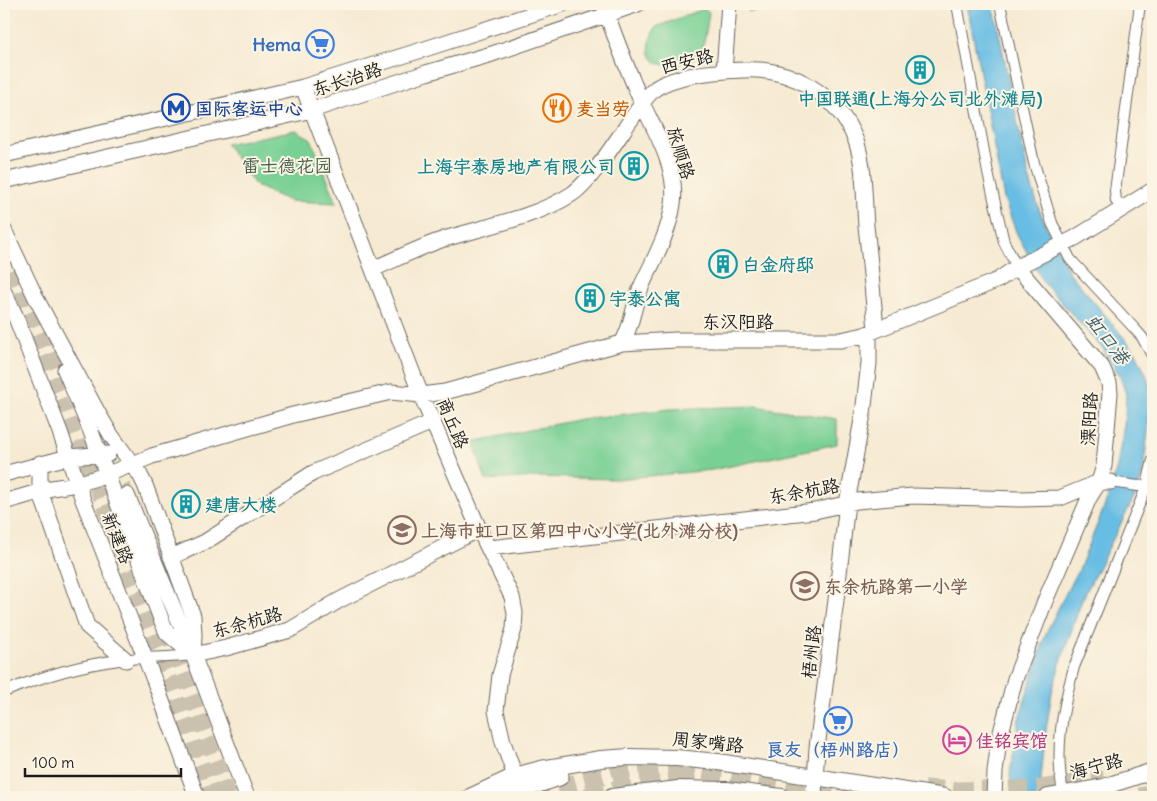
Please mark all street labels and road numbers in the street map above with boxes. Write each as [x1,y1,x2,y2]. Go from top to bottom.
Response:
street label: 西安路 [658,43,716,79]
street label: 东长治路 [309,57,385,101]
street label: 旅顺路 [662,124,700,182]
street label: 东汉阳路 [702,310,774,333]
street label: 溧阳路 [1076,391,1102,447]
street label: 商丘路 [432,394,474,452]
street label: 东余杭路 [767,473,841,509]
street label: 新建路 [97,509,139,567]
street label: 东余杭路 [209,602,285,642]
street label: 梧州路 [796,624,826,680]
street label: 周家嘴路 [671,727,745,757]
street label: 海宁路 [1067,748,1125,784]

